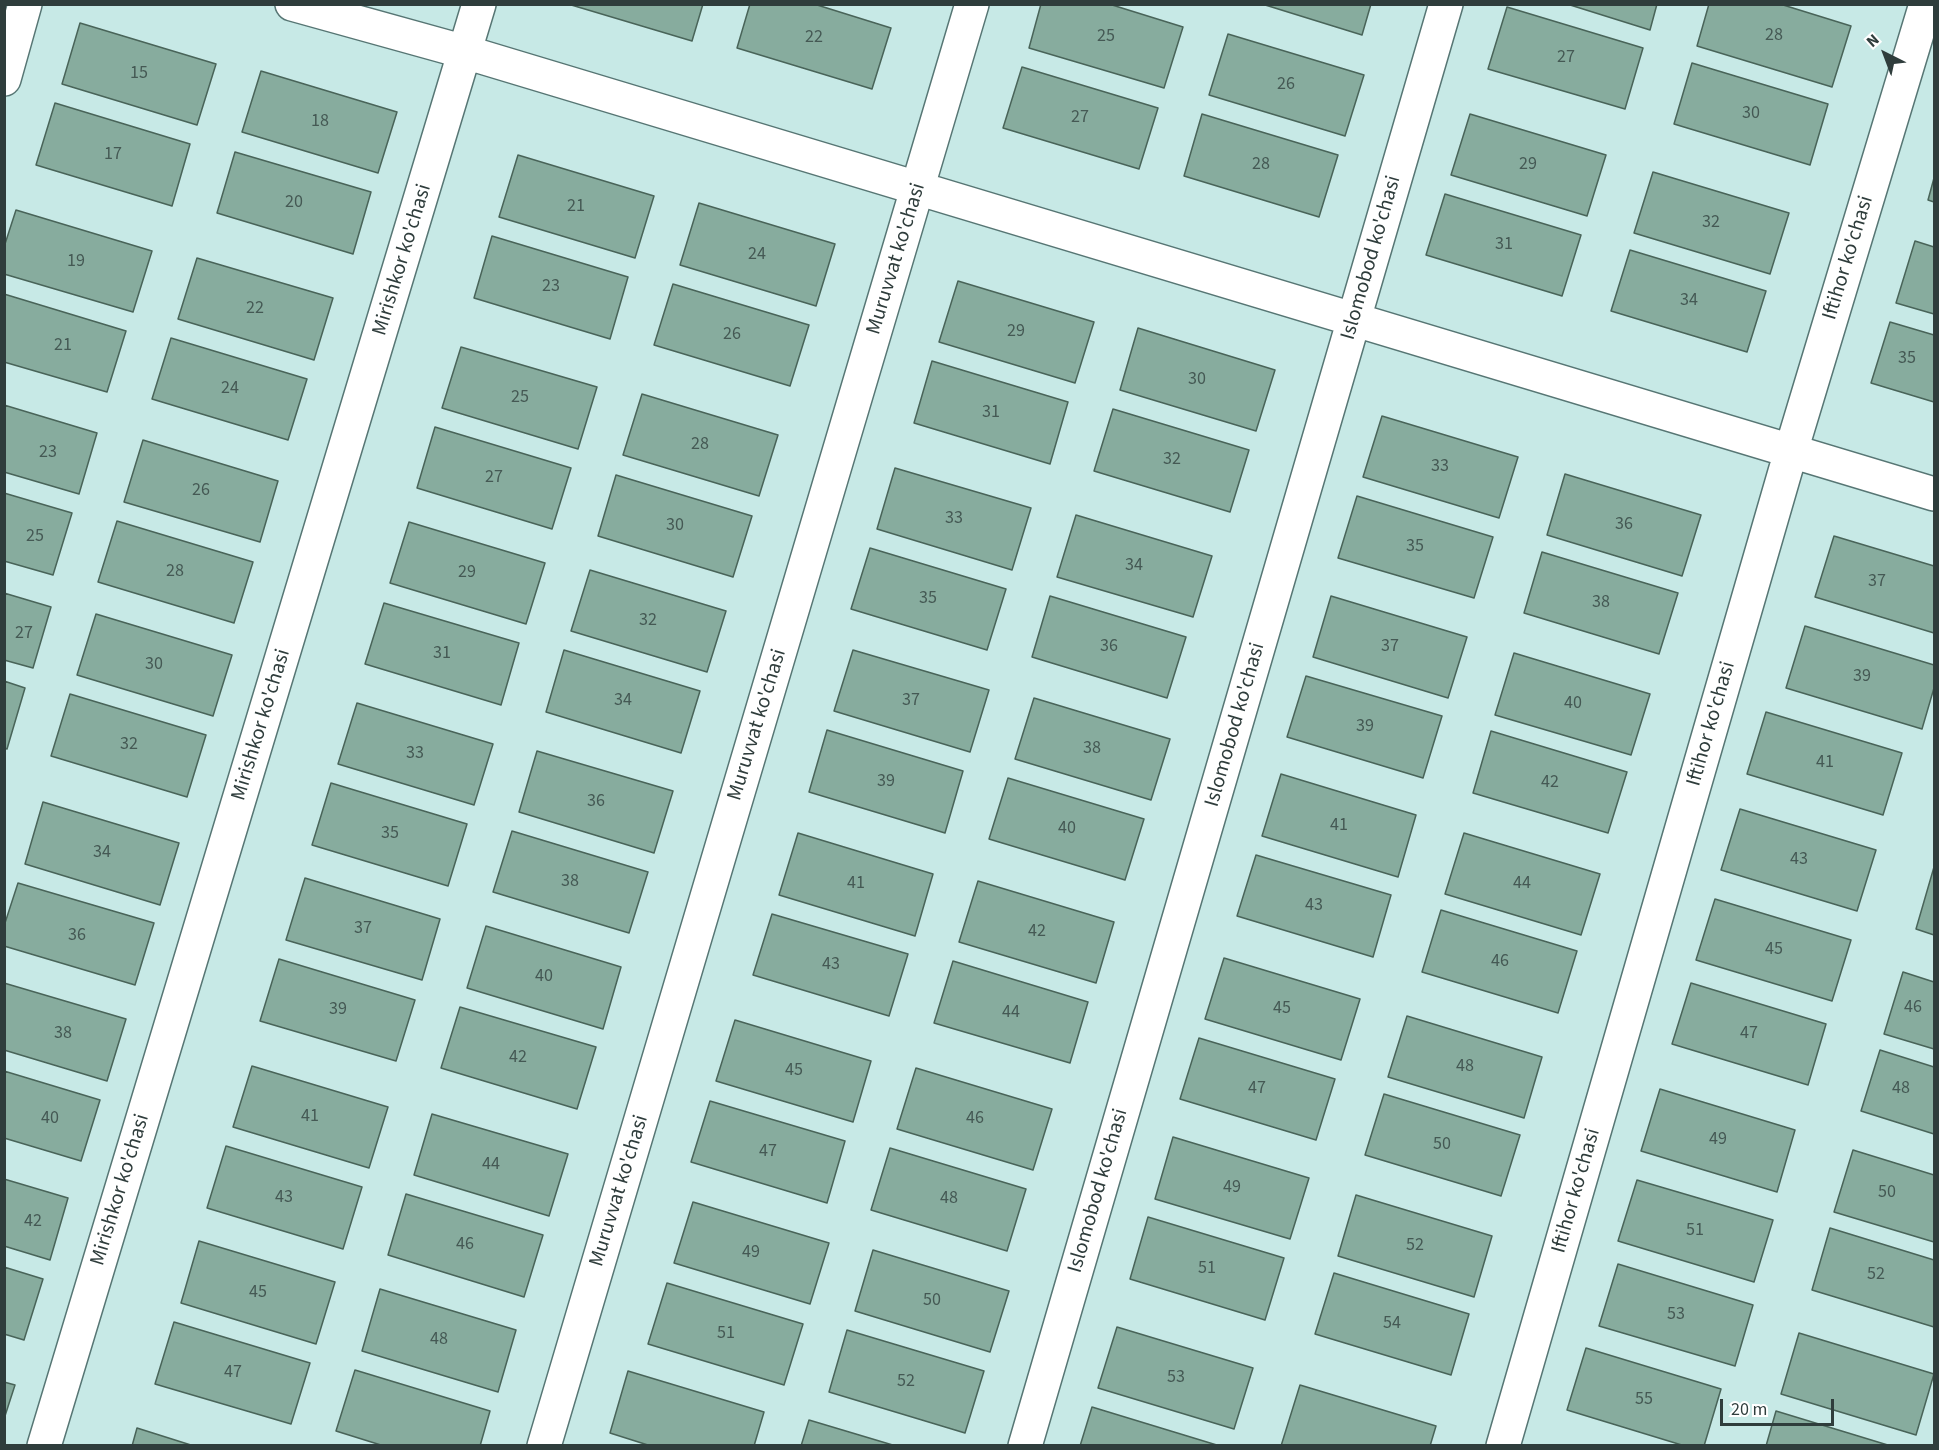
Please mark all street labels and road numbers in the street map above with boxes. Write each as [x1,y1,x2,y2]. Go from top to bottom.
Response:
street label: Islomobod ko'chasi [1337,173,1407,343]
street label: Muruvvat ko'chasi [862,180,932,338]
street label: Mirishkor ko'chasi [368,181,438,339]
street label: Iftihor ko'chasi [1818,193,1880,323]
street label: Islomobod ko'chasi [1201,640,1271,810]
street label: Mirishkor ko'chasi [227,646,297,804]
street label: Muruvvat ko'chasi [723,646,793,804]
street label: Iftihor ko'chasi [1682,659,1742,789]
street label: Islomobod ko'chasi [1064,1106,1134,1276]
street label: Mirishkor ko'chasi [86,1111,156,1269]
street label: Muruvvat ko'chasi [585,1112,655,1270]
street label: Iftihor ko'chasi [1547,1126,1607,1256]

